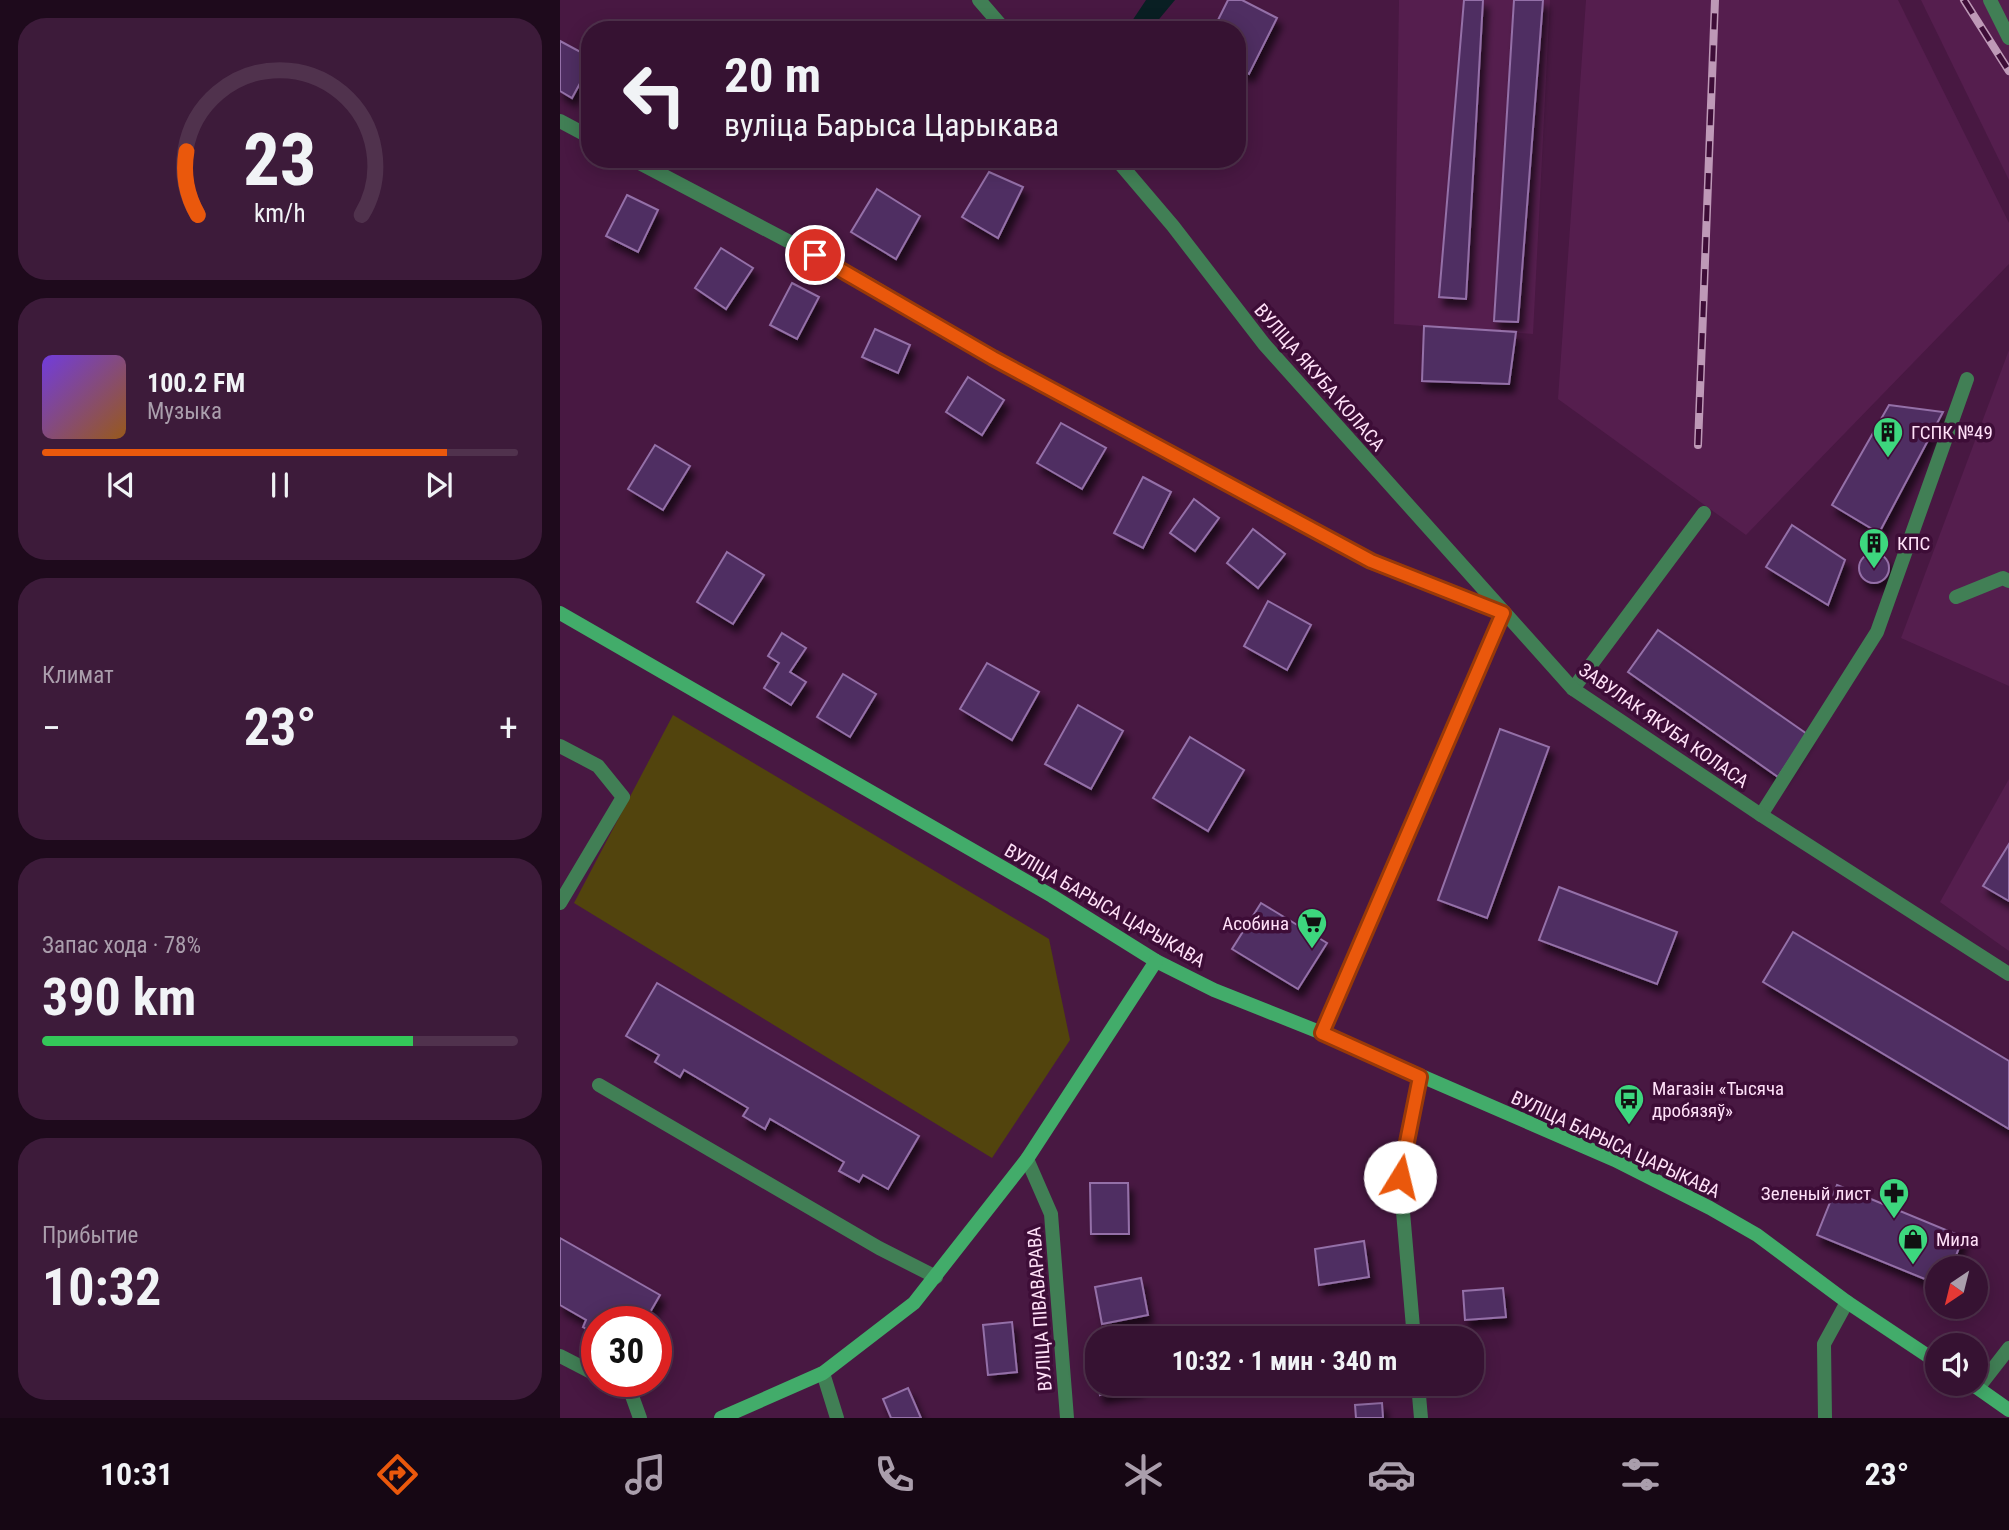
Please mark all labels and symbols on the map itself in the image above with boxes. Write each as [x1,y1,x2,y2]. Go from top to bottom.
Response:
pin [785,225,845,285]
street label: ВУЛІЦА ЯКУБА КОЛАСА [1249,299,1390,456]
building icon: ГСПК №49 [1871,415,1905,459]
place label: ГСПК №49 [1911,421,1993,444]
building icon: КПС [1857,526,1891,570]
place label: КПС [1897,532,1930,555]
street label: ЗАВУЛАК ЯКУБА КОЛАСА [1574,658,1753,793]
street label: ВУЛІЦА БАРЫСА ЦАРЫКАВА [1000,839,1209,972]
supermarket icon: Асобина [1295,906,1329,950]
place label: Асобина [1222,912,1289,935]
place label: Магазін «Тысяча дробязяў» [1652,1077,1784,1122]
bus stop icon: Магазін «Тысяча дробязяў» [1612,1082,1646,1126]
street label: ВУЛІЦА БАРЫСА ЦАРЫКАВА [1508,1086,1724,1203]
position arrow [1363,1140,1437,1214]
pharmacy icon: Зеленый лист [1877,1176,1911,1220]
place label: Зеленый лист [1761,1182,1871,1205]
shop icon: Мила [1896,1222,1930,1266]
street label: ВУЛІЦА ПІВАВАРАВА [1022,1226,1057,1392]
place label: Мила [1936,1228,1979,1251]
north arrow [1925,1256,1988,1320]
speed limit sign: 30 [581,1306,672,1397]

